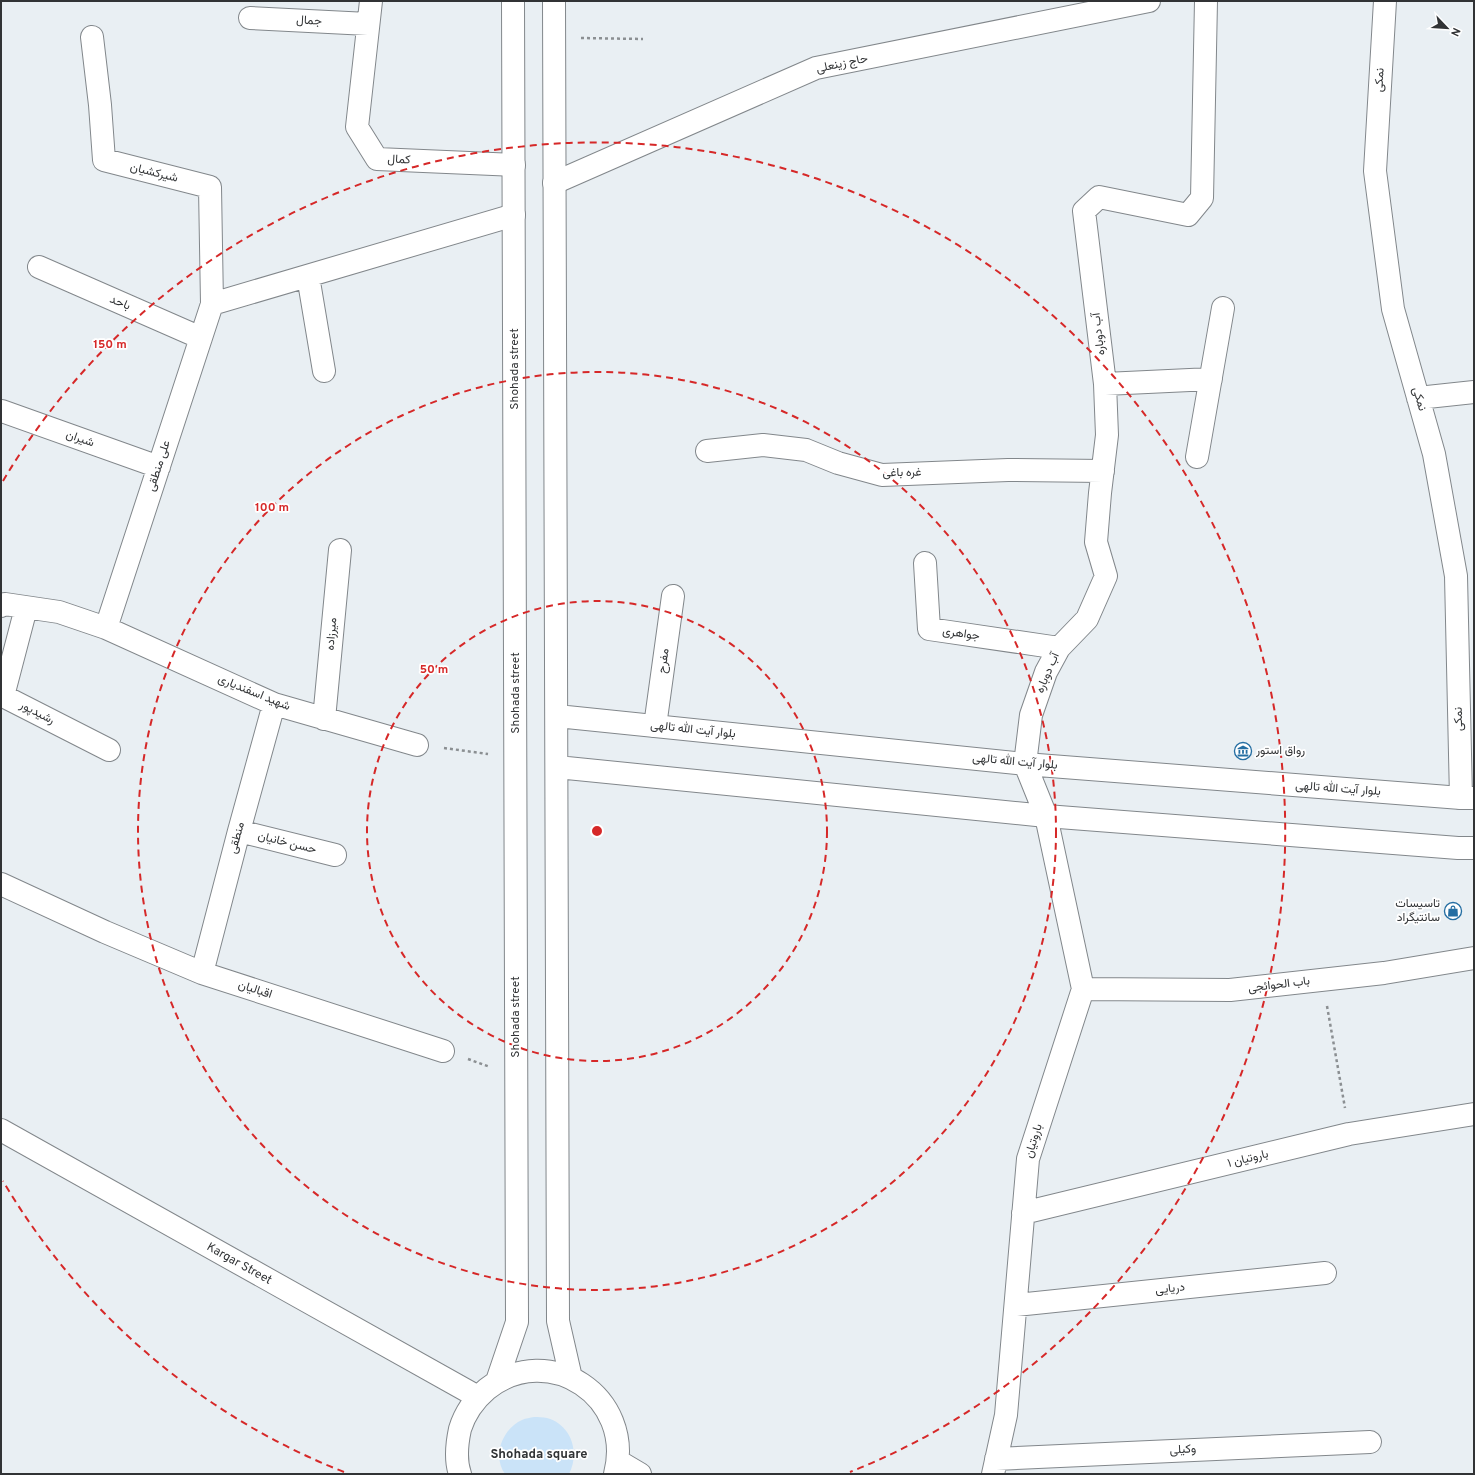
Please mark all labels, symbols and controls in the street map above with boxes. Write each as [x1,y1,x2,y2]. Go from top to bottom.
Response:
north arrow [1427,8,1467,48]
street label: جمال [296,12,322,30]
text: N [1447,25,1463,38]
street label: حاج زینعلی [815,51,869,77]
street label: نمکی [1371,67,1389,93]
street label: کمال [387,151,411,169]
street label: شیرکشیان [128,159,180,187]
street label: باحد [107,292,133,314]
street label: آب دوباره [1088,311,1110,356]
street label: Shohada street [507,328,523,410]
text: 150 m [93,337,127,353]
street label: نمکی [1408,385,1430,413]
street label: شیران [64,427,96,451]
street label: علی منطقی [143,438,175,494]
street label: غره باغی [882,465,922,481]
text: 100 m [255,500,289,516]
street label: میرزاده [323,617,341,651]
street label: جواهری [941,623,981,645]
street label: مفرح [654,647,674,675]
street label: آب دوباره [1032,649,1064,696]
street label: Shohada street [508,652,524,734]
text: 50 m [420,662,448,678]
street label: شهید اسفندیاری [215,671,293,715]
street label: رشیدپور [16,697,57,729]
street label: نمکی [1451,707,1467,731]
street label: بلوار آیت الله تالهی [650,718,736,742]
museum icon: رواق استور [1233,741,1253,761]
place label: رواق استور [1255,743,1305,759]
street label: بلوار آیت الله تالهی [972,750,1058,774]
street label: بلوار آیت الله تالهی [1295,778,1381,800]
street label: منطقی [225,820,249,856]
centre of rings [590,824,604,838]
street label: حسن خانیان [256,828,318,858]
place label: تاسیسات سانتیگراد [1395,896,1440,926]
shop icon: تاسیسات سانتیگراد [1443,901,1463,921]
street label: باب الحوائجی [1247,973,1311,997]
street label: Shohada street [508,976,524,1058]
street label: اقبالیان [236,977,274,1003]
street label: باروتیان [1021,1122,1047,1160]
street label: ۱ باروتیان [1226,1146,1270,1172]
street label: Kargar Street [203,1239,275,1289]
street label: دریایی [1154,1279,1186,1299]
street label: وکیلی [1169,1441,1197,1459]
district label: Shohada square [490,1447,588,1463]

